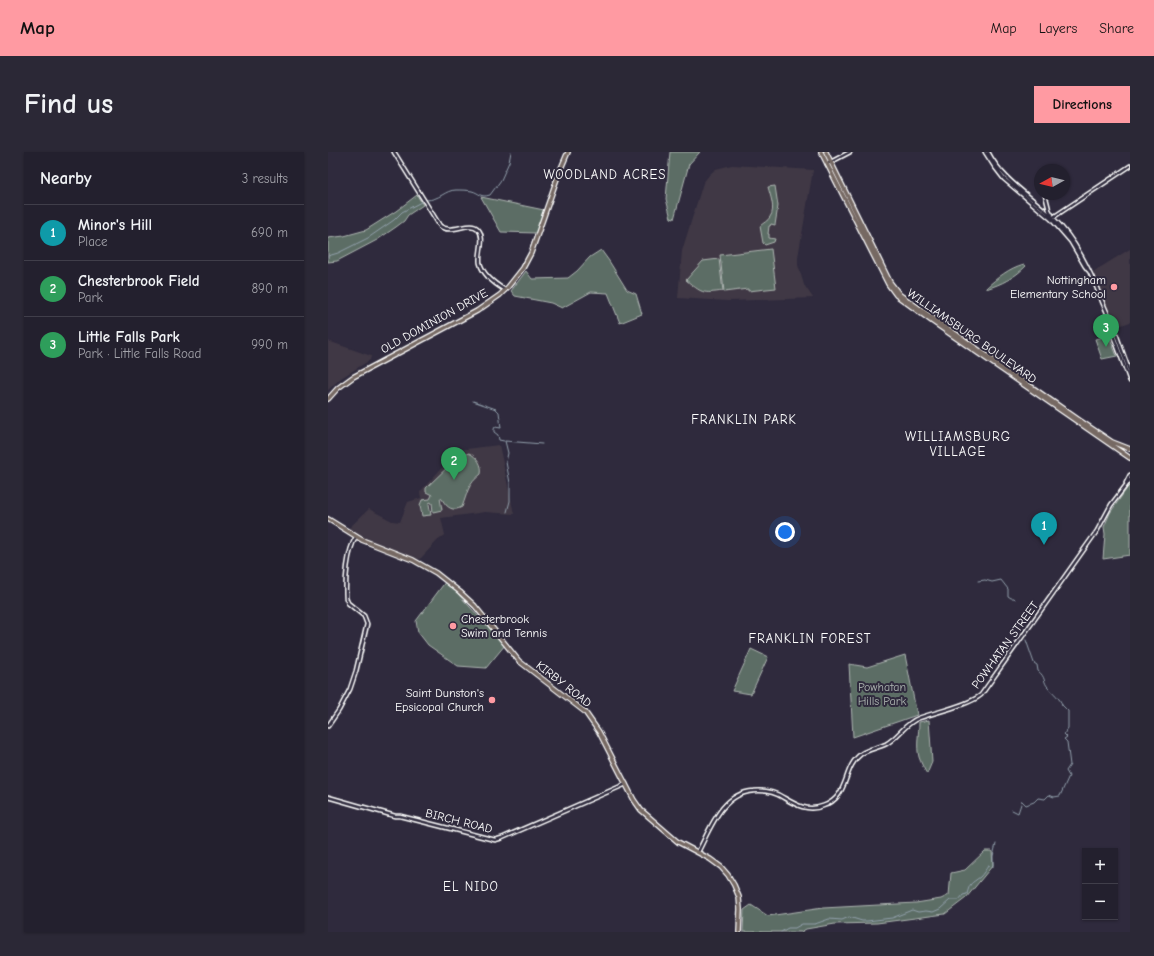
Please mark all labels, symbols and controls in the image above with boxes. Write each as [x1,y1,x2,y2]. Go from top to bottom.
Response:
text: Map [20,17,55,39]
text: Map [990,20,1017,37]
text: Layers [1039,20,1077,37]
text: Share [1099,20,1134,37]
button: Directions [1034,86,1130,123]
text: Find us [24,88,113,120]
north arrow [1034,164,1070,200]
district label: WOODLAND ACRES [543,167,667,182]
text: Nearby [40,169,91,188]
text: 3 results [242,171,288,186]
text: Minor's Hill [78,216,152,234]
text: 1 [50,225,56,240]
text: 690 m [251,225,288,240]
text: Place [78,234,108,249]
text: Chesterbrook Field [78,272,200,290]
place label: Nottingham Elementary School [1010,273,1106,301]
text: 2 [50,281,56,296]
text: 890 m [251,281,288,296]
marker: Nottingham Elementary School [1109,282,1119,292]
street label: OLD DOMINION DRIVE [378,286,490,356]
street label: WILLIAMSBURG BOULEVARD [905,286,1039,386]
text: Park [78,290,103,305]
pin: 3 [1093,314,1119,347]
text: Little Falls Park [78,328,180,346]
text: 3 [50,337,56,352]
text: 990 m [251,337,288,352]
text: Park · Little Falls Road [78,346,201,361]
district label: FRANKLIN PARK [691,412,797,427]
district label: WILLIAMSBURG VILLAGE [905,429,1011,459]
pin: 2 [441,447,467,480]
pin: 1 [1031,512,1057,545]
your location [775,522,795,542]
street label: POWHATAN STREET [969,598,1042,691]
place label: Chesterbrook Swim and Tennis [461,612,547,640]
marker: Chesterbrook Swim and Tennis [448,621,458,631]
district label: FRANKLIN FOREST [748,631,872,646]
street label: KIRBY ROAD [533,658,595,710]
park label: Powhatan Hills Park [858,680,907,708]
place label: Saint Dunston's Epsicopal Church [395,686,484,714]
marker: Saint Dunston's Epsicopal Church [487,695,497,705]
street label: BIRCH ROAD [424,806,494,836]
map controls [1082,848,1118,920]
button: + [1082,848,1118,884]
district label: EL NIDO [443,879,499,894]
button: − [1082,884,1118,920]

